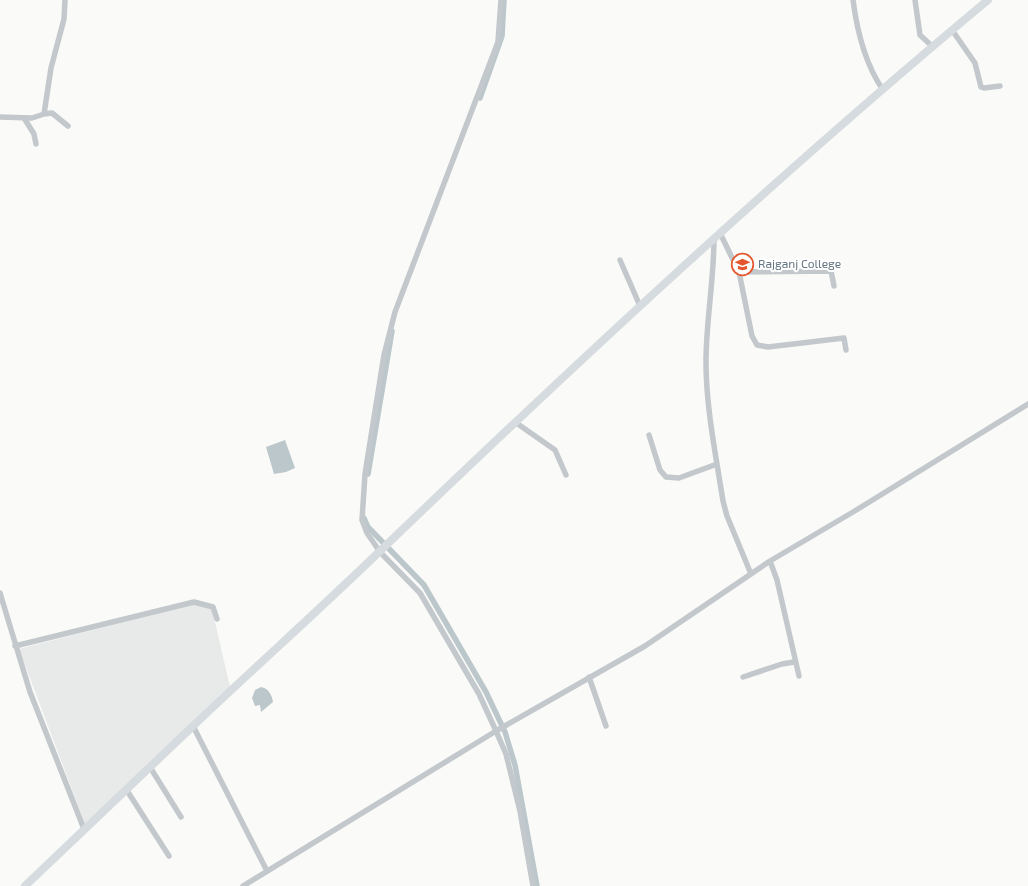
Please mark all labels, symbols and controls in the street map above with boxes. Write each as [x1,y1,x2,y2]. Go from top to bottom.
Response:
school or university icon: Rajganj College [729,251,755,277]
place label: Rajganj College [758,256,841,271]

